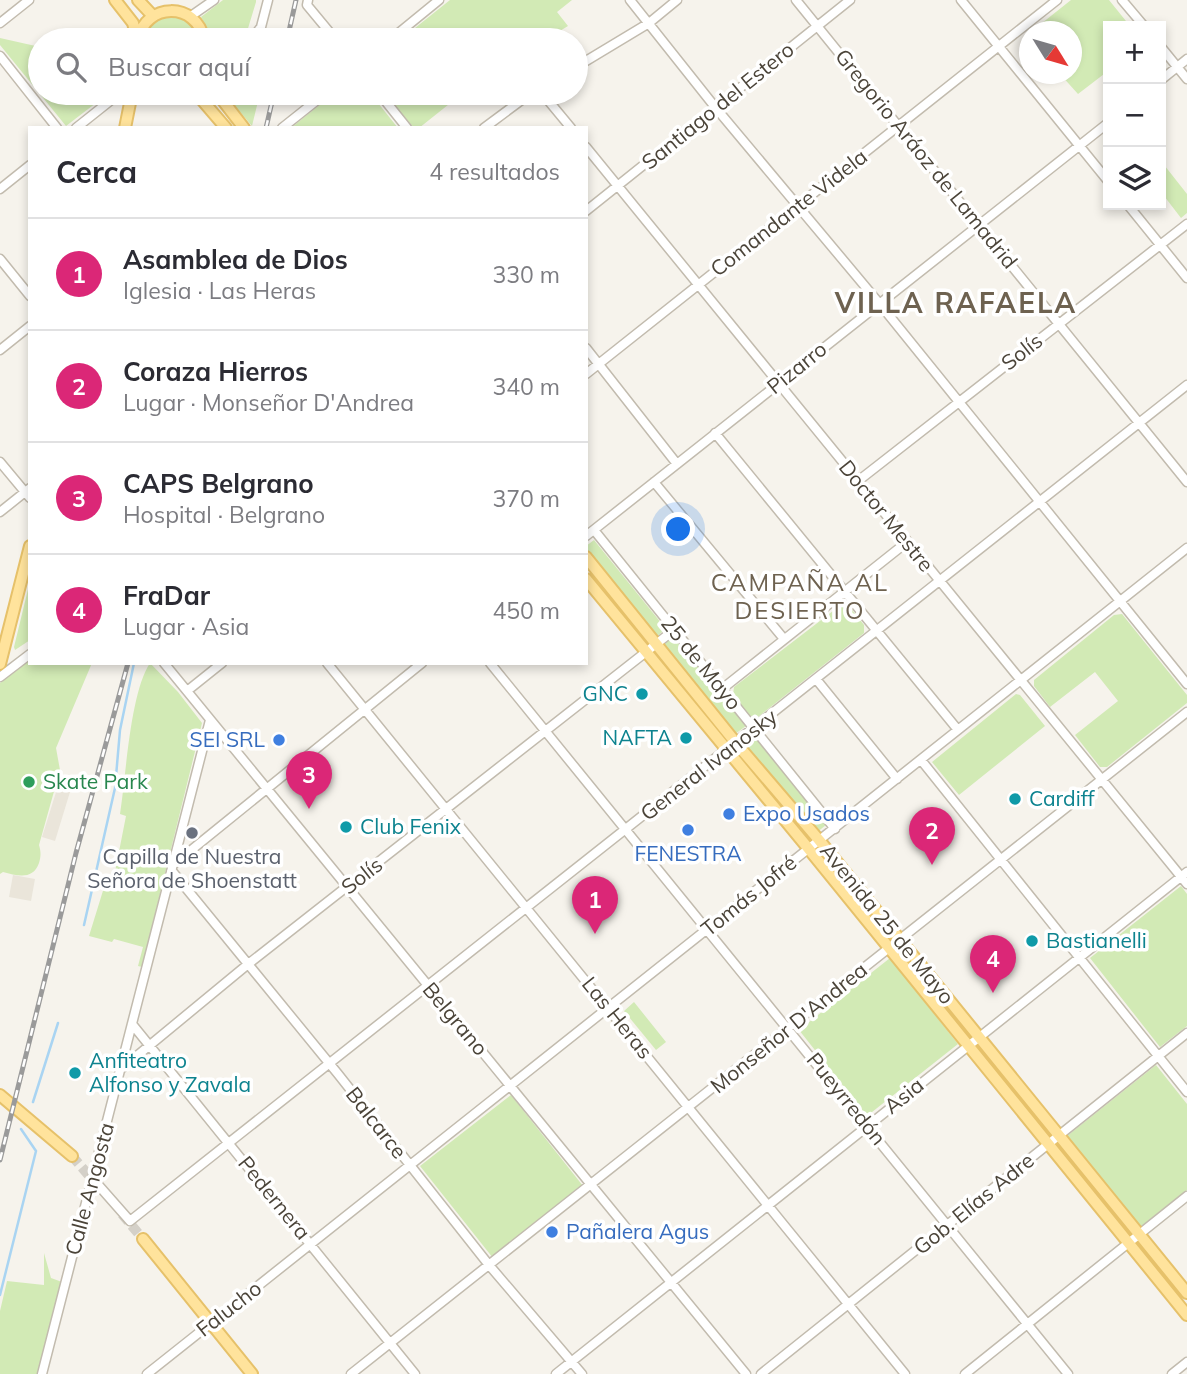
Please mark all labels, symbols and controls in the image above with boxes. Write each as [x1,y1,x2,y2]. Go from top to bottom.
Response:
north arrow [1019,21,1082,84]
map controls [1103,21,1166,210]
button: + [1103,21,1166,84]
search box [28,28,588,105]
street label: Santiago del Estero [636,36,799,175]
street label: Gregorio Aráoz de Lamadrid [830,43,1024,274]
icon: search [52,48,90,86]
text: Buscar aquí [108,50,251,83]
button: − [1103,84,1166,147]
street label: Comandante Videla [705,143,872,282]
button: layers [1103,147,1166,210]
text: Cerca [56,153,137,191]
text: 4 resultados [429,157,560,186]
text: Asamblea de Dios [123,243,348,276]
text: 1 [72,260,86,289]
text: 330 m [492,260,560,289]
text: Iglesia · Las Heras [123,276,316,305]
district label: VILLA RAFAELA [834,285,1077,320]
street label: Solís [995,327,1047,375]
street label: Pizarro [761,335,831,399]
text: Coraza Hierros [123,355,308,388]
text: 2 [72,372,86,401]
text: 340 m [492,372,560,401]
text: Lugar · Monseñor D'Andrea [123,388,414,417]
street label: Doctor Mestre [834,454,940,577]
text: CAPS Belgrano [123,467,314,500]
text: 3 [72,484,86,513]
text: 370 m [492,484,560,513]
text: Hospital · Belgrano [123,500,325,529]
your location [661,512,695,546]
district label: CAMPAÑA AL DESIERTO [711,567,889,625]
text: FraDar [123,579,210,612]
text: 4 [72,596,86,625]
text: 450 m [492,596,560,625]
street label: 25 de Mayo [656,610,748,715]
text: Lugar · Asia [123,612,249,641]
place label: GNC [583,680,628,706]
marker: GNC [634,686,650,702]
street label: General Ivanosky [635,703,782,826]
place label: NAFTA [603,724,673,750]
place label: SEI SRL [190,726,266,752]
marker: NAFTA [678,730,694,746]
marker: SEI SRL [271,732,287,748]
pin: 3 [286,751,332,809]
place label: Skate Park [43,768,148,794]
marker: Skate Park [21,774,37,790]
place label: Cardiff [1029,785,1095,811]
marker: Cardiff [1007,791,1023,807]
place label: Expo Usados [743,800,870,826]
marker: Expo Usados [721,806,737,822]
pin: 2 [909,807,955,865]
place label: Club Fenix [360,813,461,839]
marker: Club Fenix [338,819,354,835]
marker: FENESTRA [680,822,696,838]
marker: Capilla de Nuestra Señora de Shoenstatt [184,825,200,841]
street label: Avenida 25 de Mayo [815,838,960,1009]
place label: FENESTRA [634,840,742,866]
place label: Capilla de Nuestra Señora de Shoenstatt [87,843,297,893]
street label: Tomás Jofré [696,849,801,941]
street label: Solís [335,851,387,899]
pin: 1 [572,876,618,934]
place label: Bastianelli [1046,927,1147,953]
marker: Bastianelli [1024,933,1040,949]
pin: 4 [970,935,1016,993]
street label: Monseñor D'Andrea [705,956,872,1098]
street label: Las Heras [577,971,659,1064]
street label: Belgrano [418,976,494,1060]
place label: Anfiteatro Alfonso y Zavala [89,1047,251,1097]
street label: Pueyrredón [802,1047,892,1150]
marker: Anfiteatro Alfonso y Zavala [67,1065,83,1081]
street label: Asia [878,1071,928,1119]
street label: Balcarce [341,1081,413,1163]
street label: Calle Angosta [59,1120,119,1258]
street label: Gob. Elías Adre [908,1147,1039,1260]
street label: Pedernera [233,1150,316,1244]
place label: Pañalera Agus [566,1218,709,1244]
marker: Pañalera Agus [544,1224,560,1240]
street label: Falucho [191,1275,266,1342]

